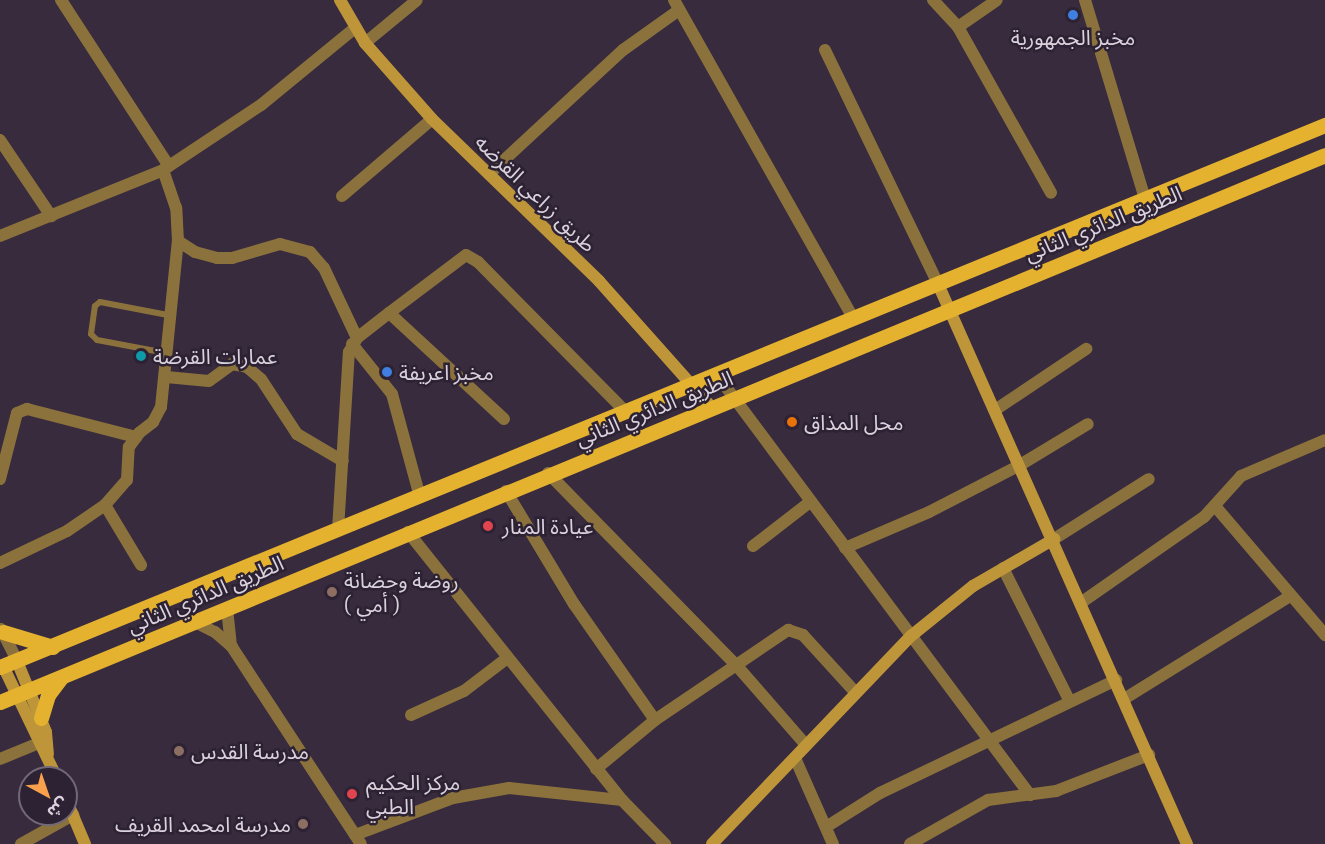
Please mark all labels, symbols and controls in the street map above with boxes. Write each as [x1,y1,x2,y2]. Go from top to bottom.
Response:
marker: مخبز الجمهورية [1066,8,1080,22]
place label: مخبز الجمهورية [1011,24,1135,50]
street label: طريق زراعي القرضه [470,129,602,257]
street label: الطريق الدائري الثاني [1021,180,1185,266]
place label: عمارات القرضة [153,343,277,369]
marker: عمارات القرضة [134,349,148,363]
place label: مخبز اعريفة [399,359,494,385]
marker: مخبز اعريفة [380,365,394,379]
street label: الطريق الدائري الثاني [572,365,736,451]
place label: محل المذاق [804,409,903,435]
marker: محل المذاق [785,415,799,429]
place label: عيادة المنار [502,513,593,539]
marker: عيادة المنار [479,517,497,535]
street label: الطريق الدائري الثاني [123,550,287,638]
place label: روضة وحضانة ( أمي ) [344,567,459,617]
marker: روضة وحضانة ( أمي ) [325,585,339,599]
place label: مدرسة القدس [191,738,309,764]
marker: مدرسة القدس [172,744,186,758]
north arrow [18,766,78,826]
place label: مركز الحكيم الطبي [366,769,460,819]
marker: مركز الحكيم الطبي [343,785,361,803]
text: ش [44,794,73,823]
place label: مدرسة امحمد القريف [115,811,291,837]
marker: مدرسة امحمد القريف [296,817,310,831]

